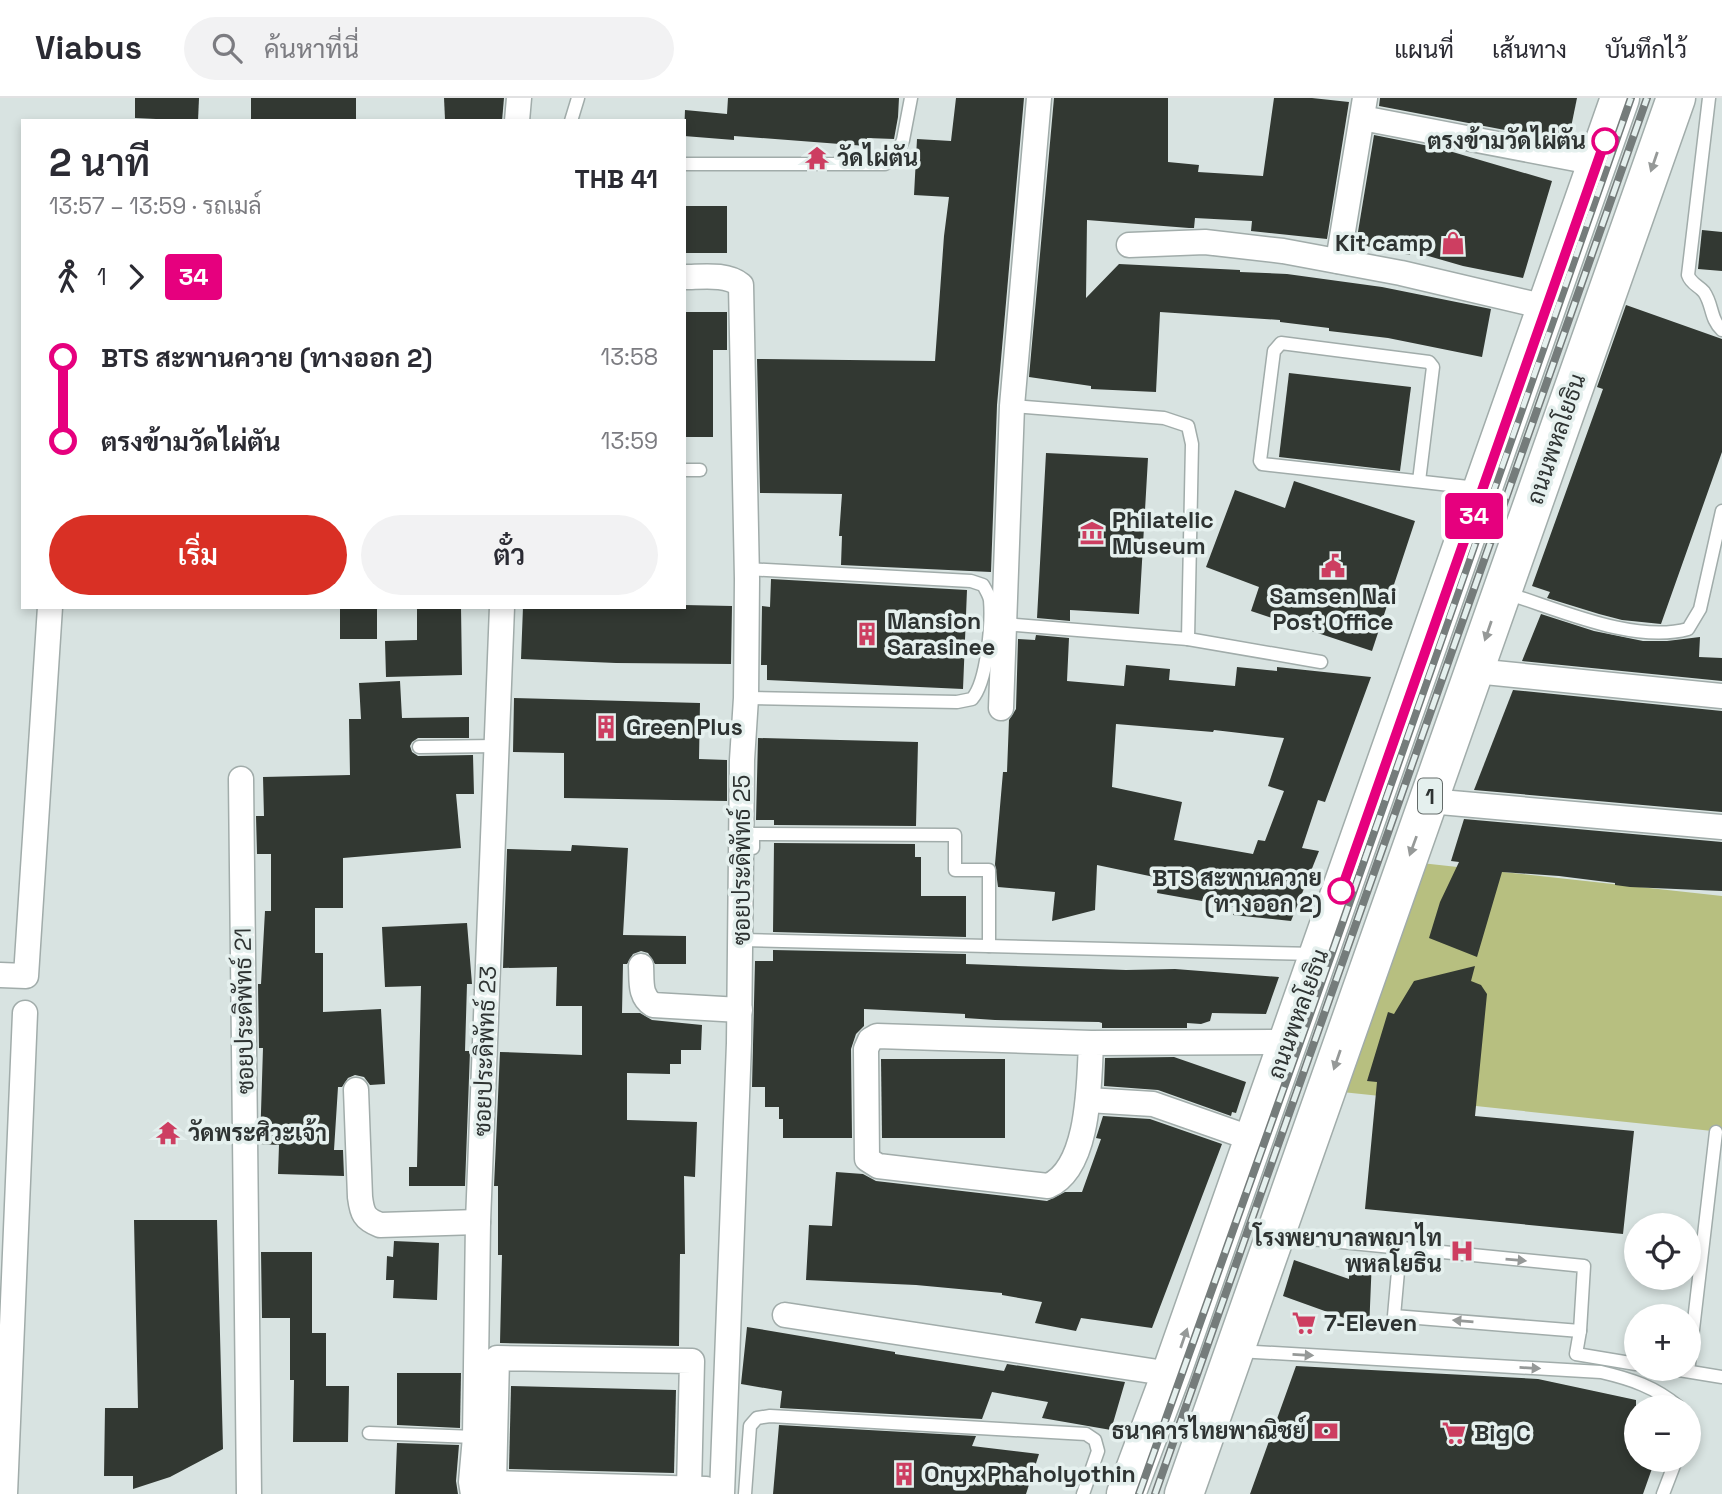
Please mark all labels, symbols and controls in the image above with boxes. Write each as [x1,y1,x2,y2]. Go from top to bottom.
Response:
search box [184,17,674,80]
text: Viabus [35,27,142,69]
icon: search [208,29,246,67]
text: ค้นหาที่นี่ [264,32,359,66]
text: แผนที่ [1394,34,1454,65]
text: เส้นทาง [1492,34,1567,65]
text: บันทึกไว้ [1605,34,1687,65]
place label: ตรงข้ามวัดไผ่ตัน [1427,125,1586,156]
marker: ตรงข้ามวัดไผ่ตัน [1592,128,1618,154]
text: 2 นาที [49,139,150,187]
place label: วัดไผ่ตัน [837,142,918,173]
temple icon: วัดไผ่ตัน [803,144,831,172]
one-way arrow [1648,152,1659,173]
text: THB 41 [574,162,658,196]
text: 13:57 – 13:59 · รถเมล์ [49,191,262,221]
place label: Kit camp [1335,228,1433,258]
shop icon: Kit camp [1439,229,1467,257]
icon: walk [49,258,87,296]
icon: forward [117,258,155,296]
text: 34 [179,261,208,292]
text: 1 [97,262,107,292]
text: BTS สะพานควาย (ทางออก 2) [101,341,433,375]
text: 13:58 [601,342,658,372]
street label: ถนนพหลโยธิน [1519,369,1592,508]
text: ตรงข้ามวัดไผ่ตัน [101,425,281,459]
text: 13:59 [601,426,658,456]
line badge: 34 [1442,493,1506,539]
text: 34 [1459,500,1489,531]
place label: Philatelic Museum [1112,505,1214,561]
button: เริ่ม [49,515,347,595]
button: ตั๋ว [361,515,658,595]
museum icon: Philatelic Museum [1078,519,1106,547]
public building icon: Samsen Nai Post Office [1319,552,1347,580]
place label: Samsen Nai Post Office [1269,581,1397,637]
place label: Mansion Sarasinee [887,606,995,662]
building icon: Mansion Sarasinee [853,620,881,648]
one-way arrow [1482,621,1493,642]
place label: Green Plus [626,712,743,742]
building icon: Green Plus [592,713,620,741]
street label: ซอยประดิพัทธ์ 25 [726,775,757,945]
road number: 1 [1418,778,1442,814]
one-way arrow [1407,835,1418,856]
place label: BTS สะพานควาย (ทางออก 2) [1152,863,1322,919]
marker: BTS สะพานควาย (ทางออก 2) [1328,878,1354,904]
street label: ซอยประดิพัทธ์ 21 [227,928,260,1094]
street label: ถนนพหลโยธิน [1260,945,1335,1083]
street label: ซอยประดิพัทธ์ 23 [466,965,503,1137]
one-way arrow [1331,1050,1342,1071]
place label: วัดพระศิวะเจ้า [188,1117,327,1148]
temple icon: วัดพระศิวะเจ้า [154,1119,182,1147]
map controls [1624,1213,1701,1472]
button: locate [1624,1213,1701,1290]
place label: โรงพยาบาลพญาไท พหลโยธิน [1251,1222,1442,1279]
hospital icon: โรงพยาบาลพญาไท พหลโยธิน [1448,1237,1476,1265]
one-way arrow [1506,1255,1528,1266]
button: + [1624,1304,1701,1381]
place label: 7-Eleven [1324,1308,1417,1338]
supermarket icon: 7-Eleven [1290,1309,1318,1337]
one-way arrow [1452,1315,1474,1326]
one-way arrow [1179,1327,1190,1348]
one-way arrow [1292,1350,1314,1361]
one-way arrow [1519,1363,1541,1374]
button: − [1624,1395,1701,1472]
place label: ธนาคารไทยพาณิชย์ [1111,1415,1307,1446]
bank icon: ธนาคารไทยพาณิชย์ [1312,1417,1340,1445]
place label: Big C [1474,1418,1531,1448]
supermarket icon: Big C [1440,1419,1468,1447]
place label: Onyx Phaholyothin [924,1459,1136,1489]
building icon: Onyx Phaholyothin [890,1460,918,1488]

